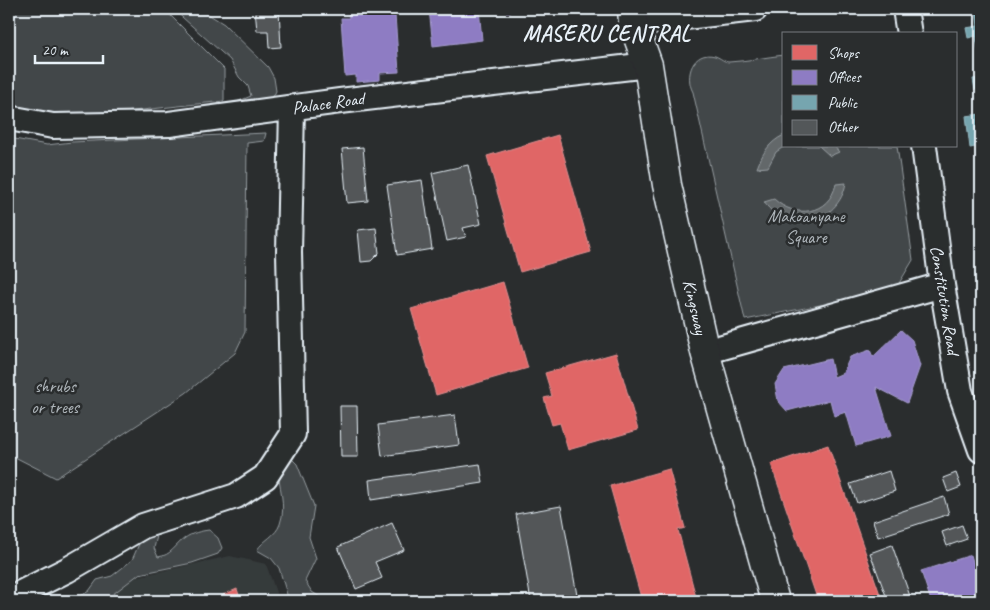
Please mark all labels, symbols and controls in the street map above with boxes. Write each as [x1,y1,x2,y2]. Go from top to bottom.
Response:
district label: MASERU CENTRAL [523,20,692,48]
scale bar [35,32,102,64]
legend [782,32,958,148]
text: 20 m [42,41,69,60]
text: Shops [828,44,861,63]
text: Offices [828,68,862,87]
street label: Palace Road [291,87,368,119]
text: Public [828,94,858,113]
text: Other [828,118,859,137]
park label: Makoanyane Square [767,205,846,248]
street label: Constitution Road [926,244,965,359]
street label: Kingsway [678,277,712,338]
park label: shrubs or trees [31,375,81,418]

